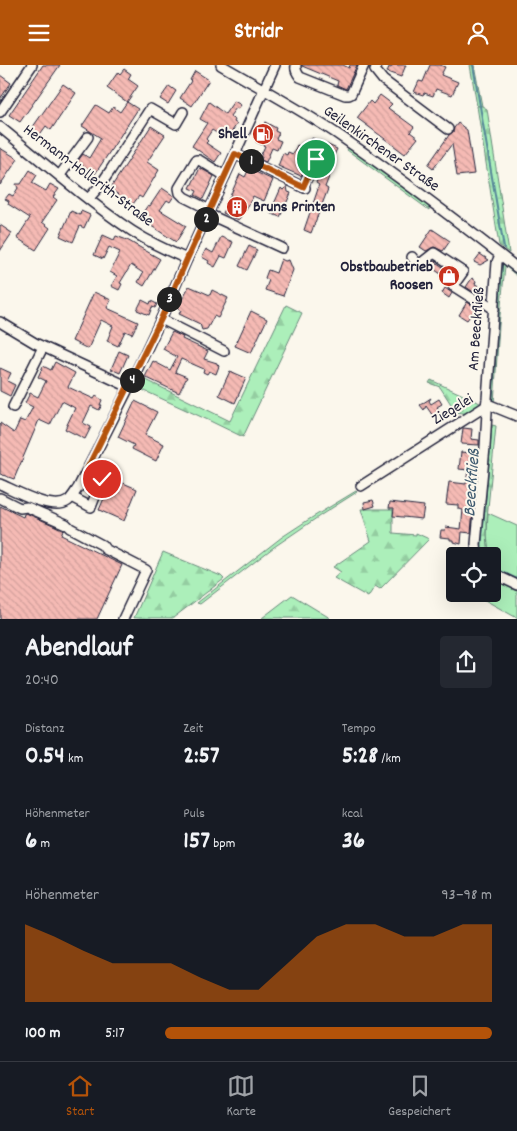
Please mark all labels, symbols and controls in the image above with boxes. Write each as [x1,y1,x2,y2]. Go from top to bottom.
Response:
text: Stridr [234,17,283,48]
icon: menu [25,19,53,47]
icon: person [464,19,492,47]
street label: Geilenkirchener Straße [318,100,444,198]
street label: Hermann-Hollerith-Straße [18,119,158,233]
fuel station icon: Shell [251,122,275,146]
place label: Shell [218,123,247,146]
pin [295,138,337,180]
icon: arrive [302,145,330,173]
pin: 1 [238,149,264,173]
text: 1 [250,151,253,171]
building icon: Bruns Printen [225,195,249,219]
place label: Bruns Printen [253,196,335,219]
pin: 2 [194,207,218,231]
text: 2 [203,209,210,229]
place label: Obstbaubetrieb Roosen [340,256,433,297]
shop icon: Obstbaubetrieb Roosen [437,264,461,288]
street label: Am Beeckfließ [463,286,491,372]
pin: 3 [156,287,182,311]
text: 3 [166,289,173,309]
pin: 4 [120,367,144,393]
text: 4 [130,370,135,390]
street label: Ziegelei [428,389,478,431]
water label: Beeckfließ [458,447,488,518]
pin [81,458,123,500]
icon: check [88,465,116,493]
map controls [446,547,501,602]
button: locate [446,547,501,602]
text: Abendlauf [25,630,133,670]
button: share [440,636,492,688]
text: 20:40 [25,669,59,692]
text: Distanz [25,719,64,739]
text: Zeit [183,719,203,739]
text: Tempo [342,719,376,739]
text: 0.54 [25,739,65,775]
text: 2:57 [183,739,220,775]
text: 5:28 [342,739,378,775]
text: km [65,749,83,769]
text: /km [378,749,401,769]
text: Höhenmeter [25,804,90,824]
text: Puls [183,804,205,824]
text: kcal [342,804,363,824]
text: 6 [25,824,37,860]
text: 157 [183,824,210,860]
text: 36 [342,824,365,860]
text: m [37,834,50,854]
text: bpm [210,834,235,854]
text: Höhenmeter [25,884,99,907]
text: 93–98 m [441,884,492,907]
text: 100 m [25,1022,61,1045]
text: 5:17 [105,1022,125,1045]
tab: Start [66,1072,94,1122]
tab: Karte [226,1072,256,1122]
tab: Gespeichert [388,1072,451,1122]

